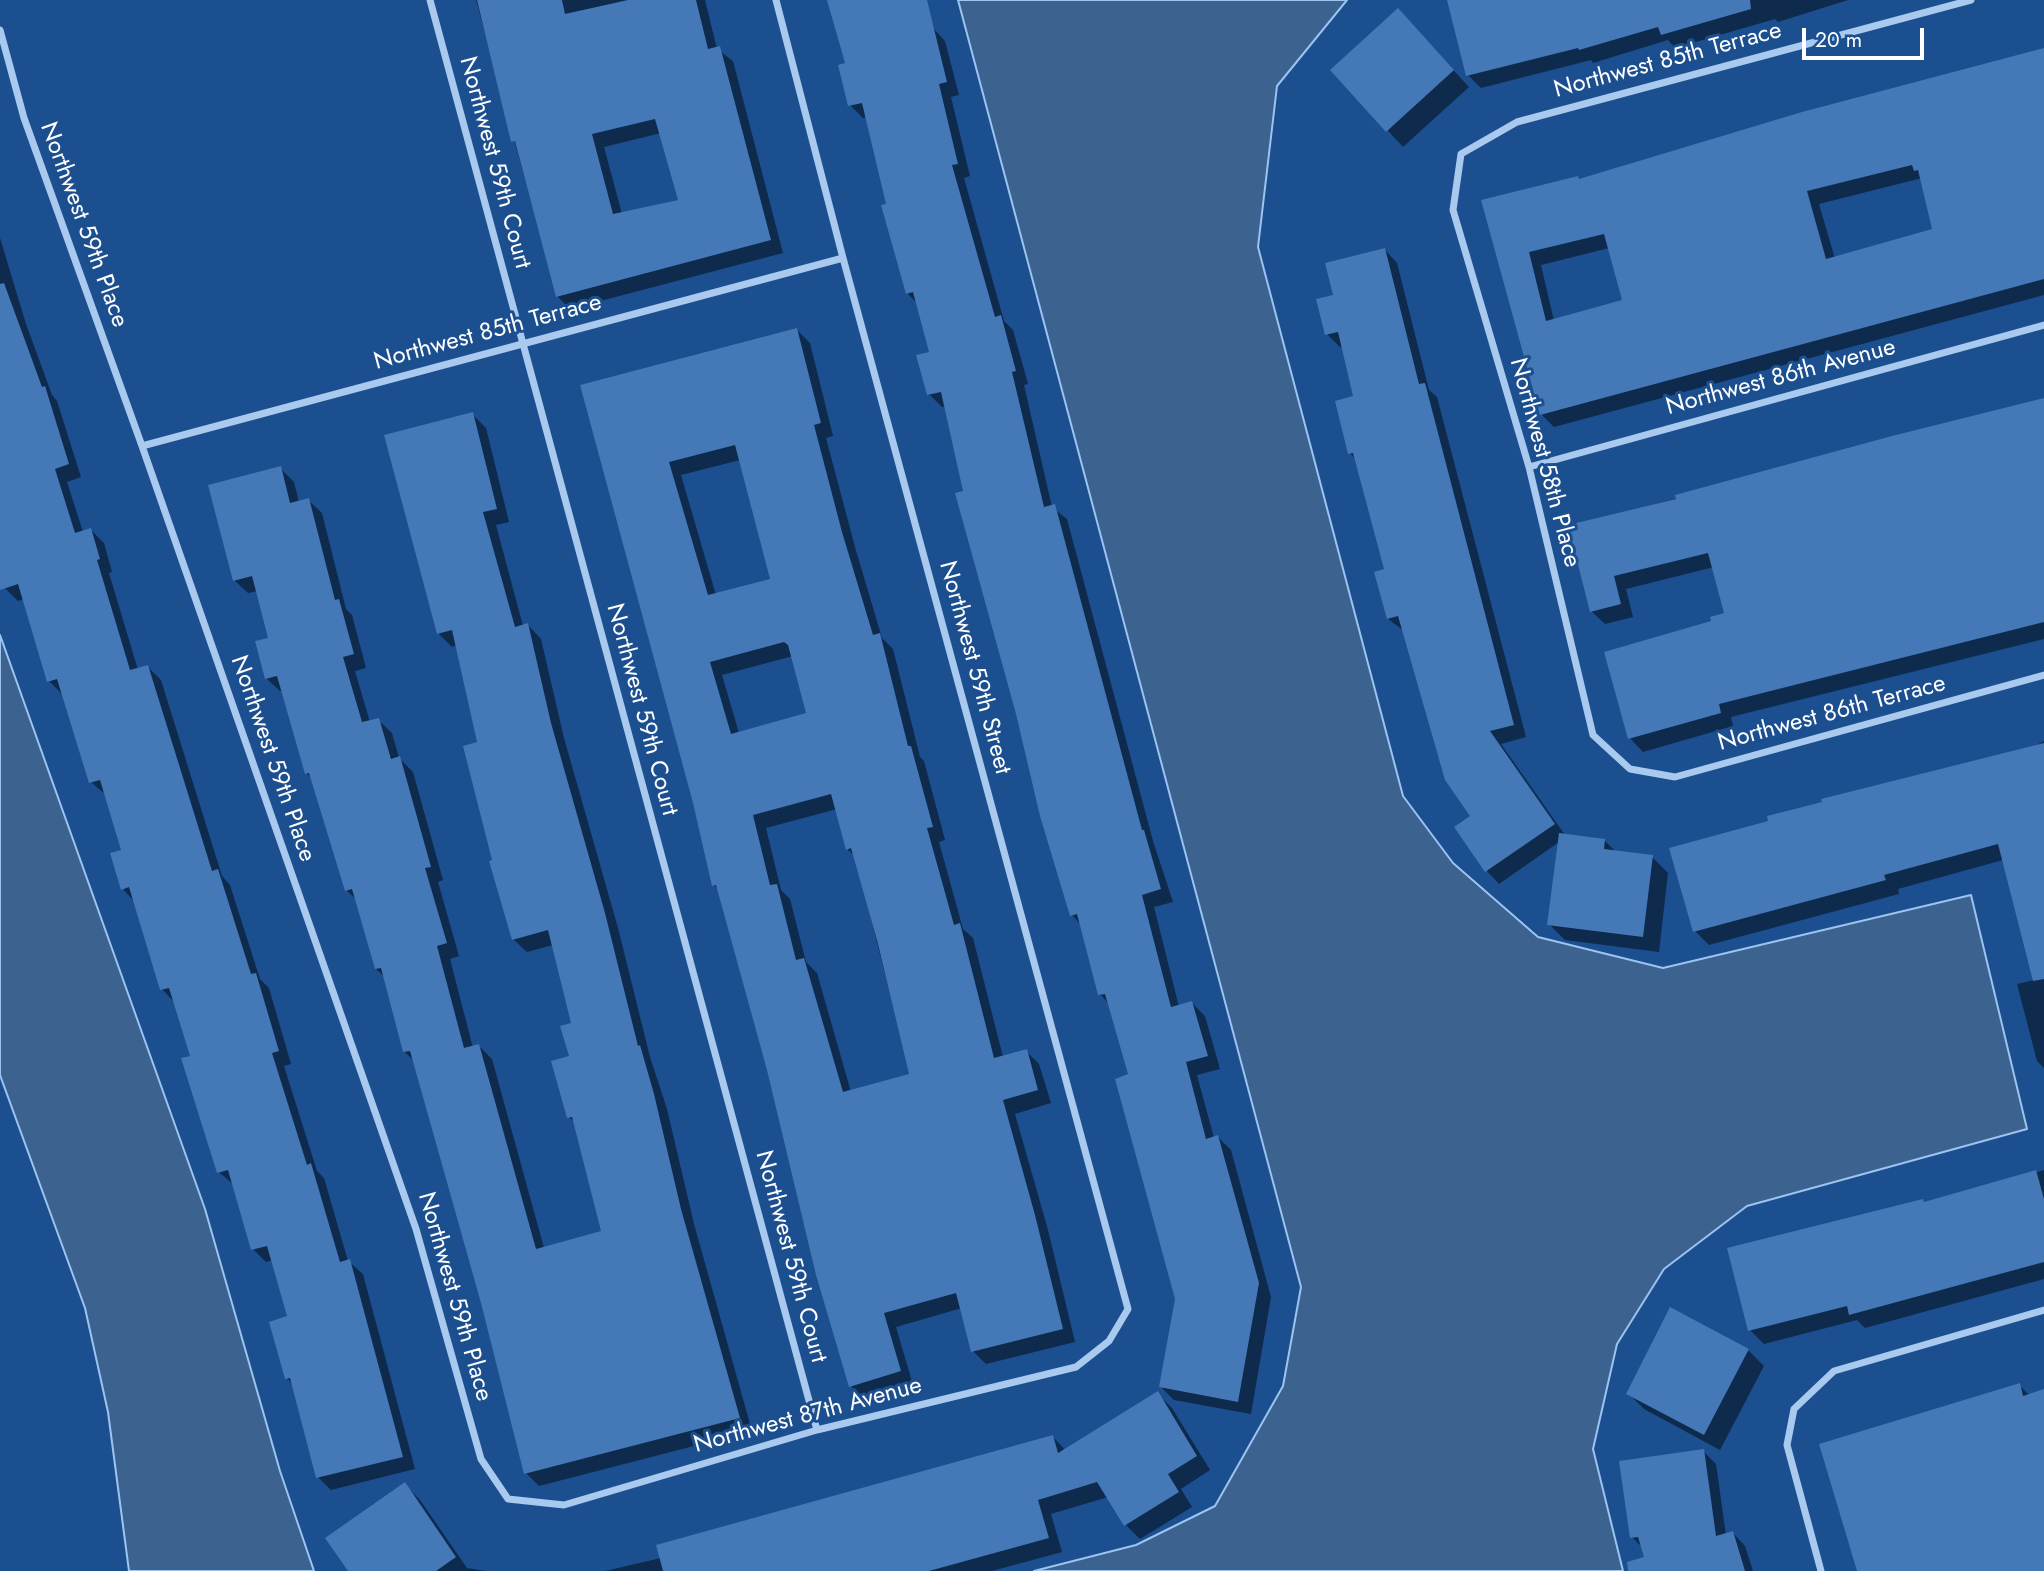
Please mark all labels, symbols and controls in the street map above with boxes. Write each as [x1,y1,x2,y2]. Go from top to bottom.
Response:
scale bar [1806,14,1928,58]
street label: Northwest 85th Terrace [1551,17,1785,105]
text: 20 m [1815,25,1862,55]
street label: Northwest 59th Court [452,54,536,272]
street label: Northwest 59th Place [33,119,133,331]
street label: Northwest 85th Terrace [371,289,605,377]
street label: Northwest 86th Avenue [1663,334,1899,422]
street label: Northwest 58th Place [1502,355,1586,571]
street label: Northwest 59th Street [932,558,1016,778]
street label: Northwest 59th Court [599,601,683,819]
street label: Northwest 59th Place [223,652,321,866]
street label: Northwest 86th Terrace [1715,670,1949,758]
street label: Northwest 59th Court [748,1148,832,1366]
street label: Northwest 59th Place [410,1189,498,1405]
street label: Northwest 87th Avenue [691,1372,925,1460]

